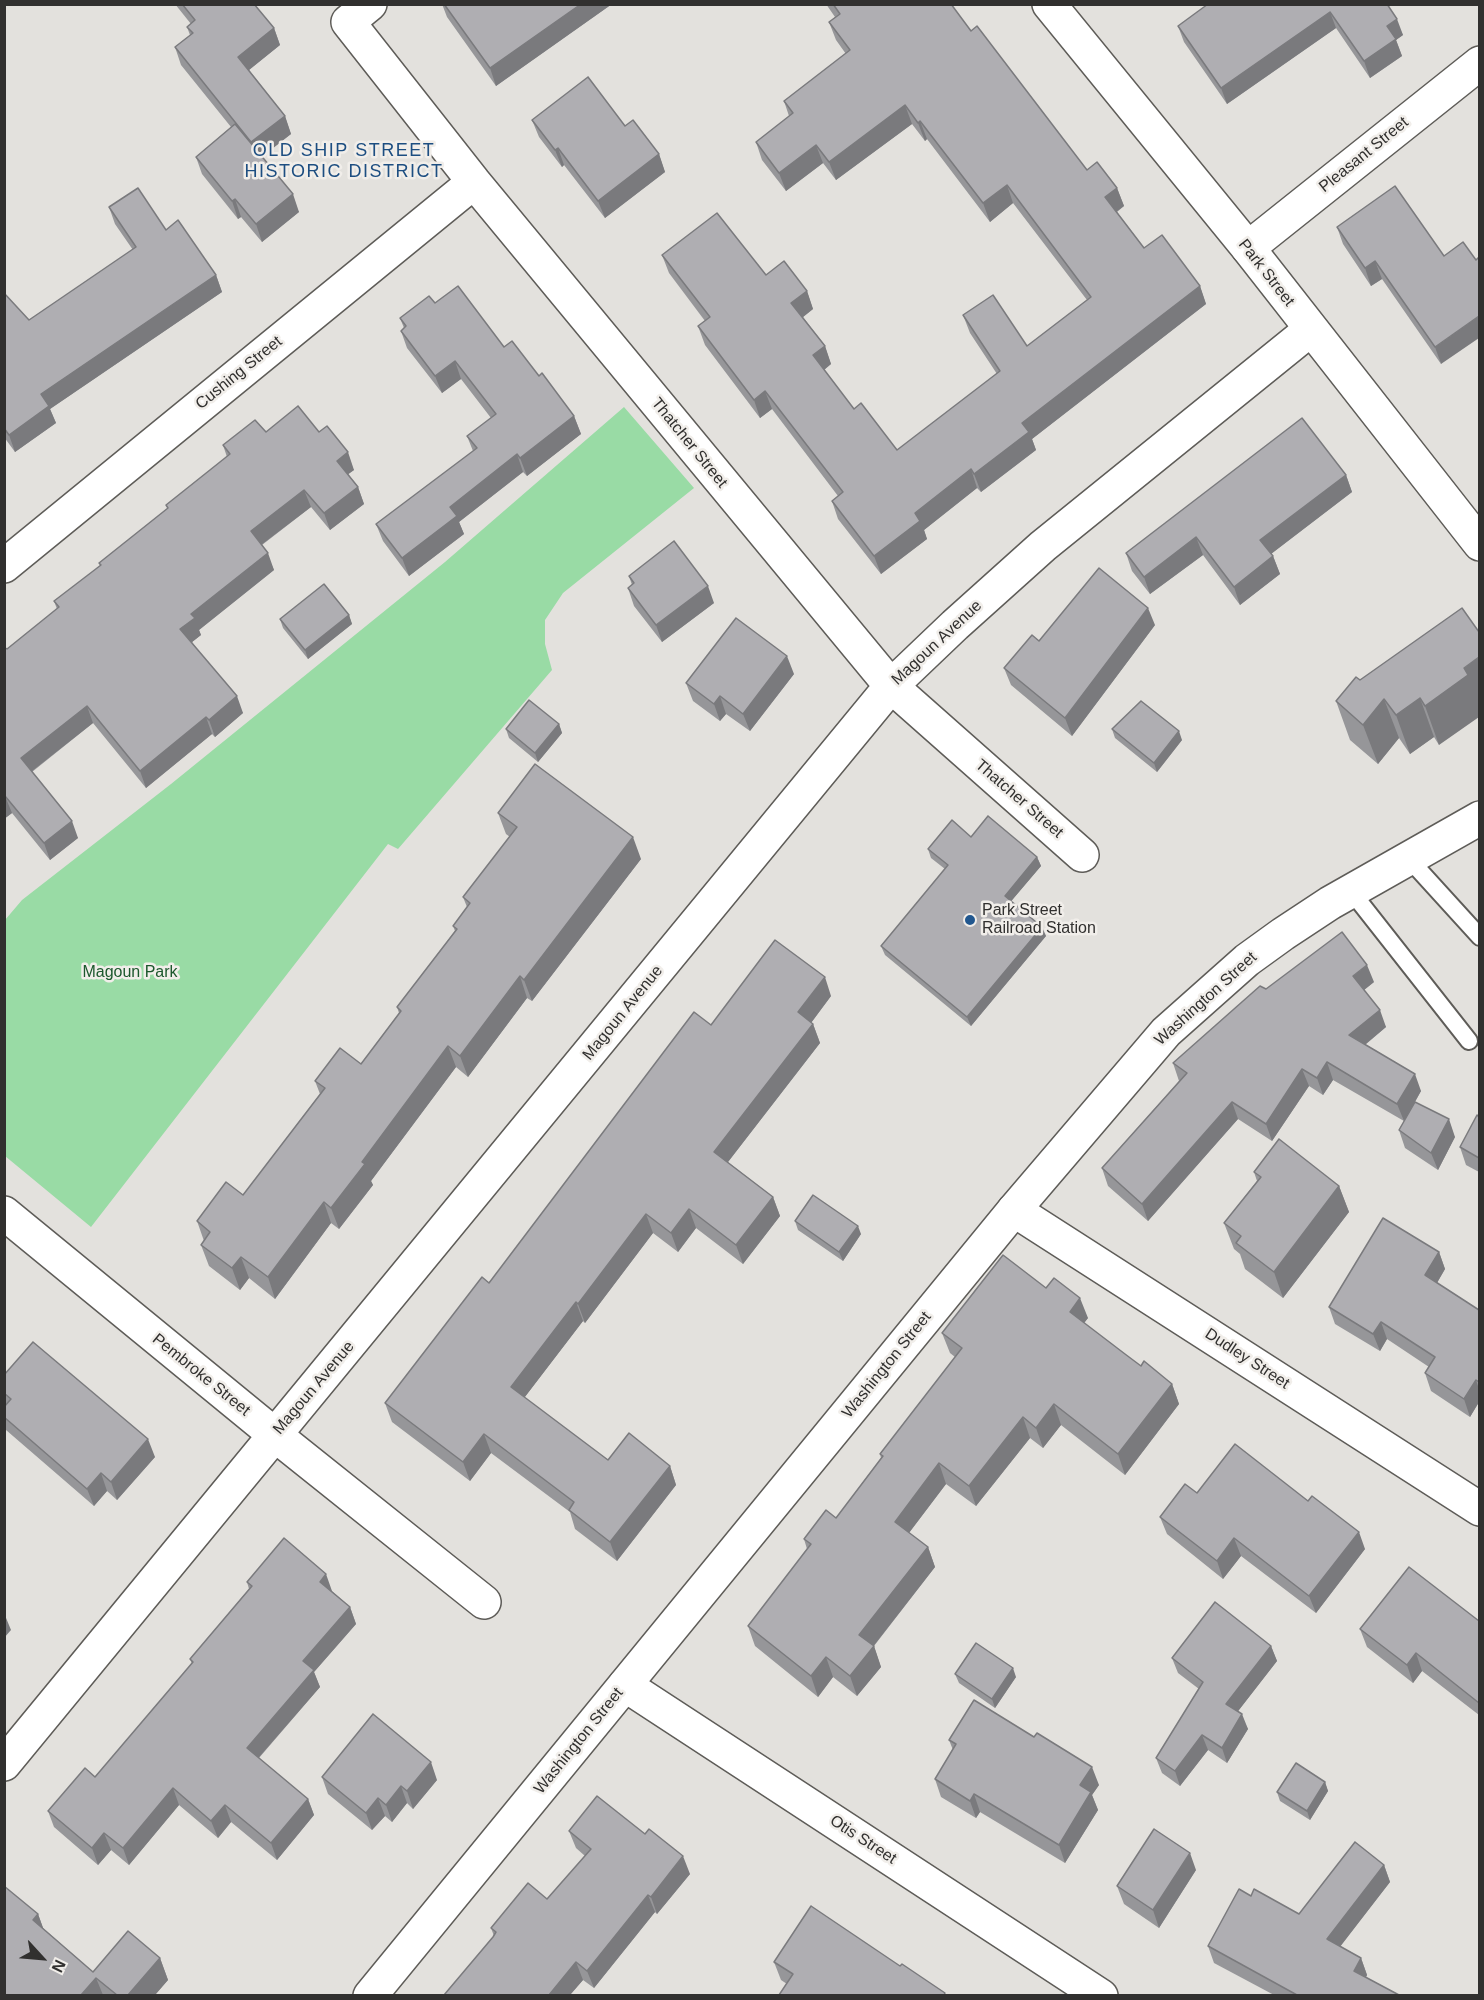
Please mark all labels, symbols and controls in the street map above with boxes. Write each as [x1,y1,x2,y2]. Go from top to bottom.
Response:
street label: Pleasant Street [1315,113,1413,197]
district label: OLD SHIP STREET HISTORIC DISTRICT [244,140,444,182]
street label: Park Street [1234,236,1298,310]
street label: Cushing Street [192,332,286,414]
street label: Thatcher Street [647,394,731,492]
street label: Magoun Avenue [888,596,986,690]
street label: Thatcher Street [971,756,1067,842]
place label: Park Street Railroad Station [982,901,1096,939]
marker: Park Street Railroad Station [963,913,977,927]
street label: Washington Street [1151,948,1261,1050]
street label: Magoun Avenue [579,962,667,1064]
park label: Magoun Park [82,963,178,983]
street label: Washington Street [838,1308,936,1422]
street label: Dudley Street [1201,1325,1293,1393]
street label: Pembroke Street [148,1330,254,1420]
street label: Magoun Avenue [269,1337,359,1439]
street label: Washington Street [530,1684,628,1798]
street label: Otis Street [826,1811,900,1869]
north arrow [12,1928,72,1988]
text: N [48,1957,69,1975]

